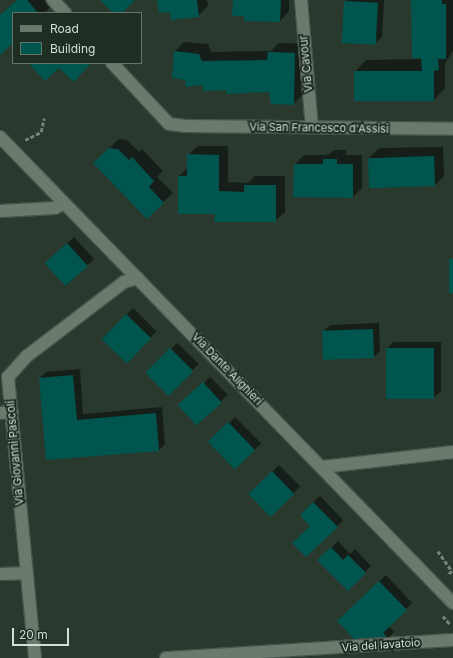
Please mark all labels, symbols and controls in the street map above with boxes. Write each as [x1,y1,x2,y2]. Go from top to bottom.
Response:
legend [12,12,142,64]
text: Road [50,21,79,36]
street label: Via Cavour [297,35,315,93]
text: Building [50,41,95,56]
street label: Via San Francesco d'Assisi [249,120,389,136]
street label: Via Dante Alighieri [189,330,265,408]
street label: Via Giovanni Pascoli [4,400,26,506]
scale bar [14,620,71,646]
text: 20 m [19,627,48,642]
street label: Via del lavatoio [341,636,421,654]

